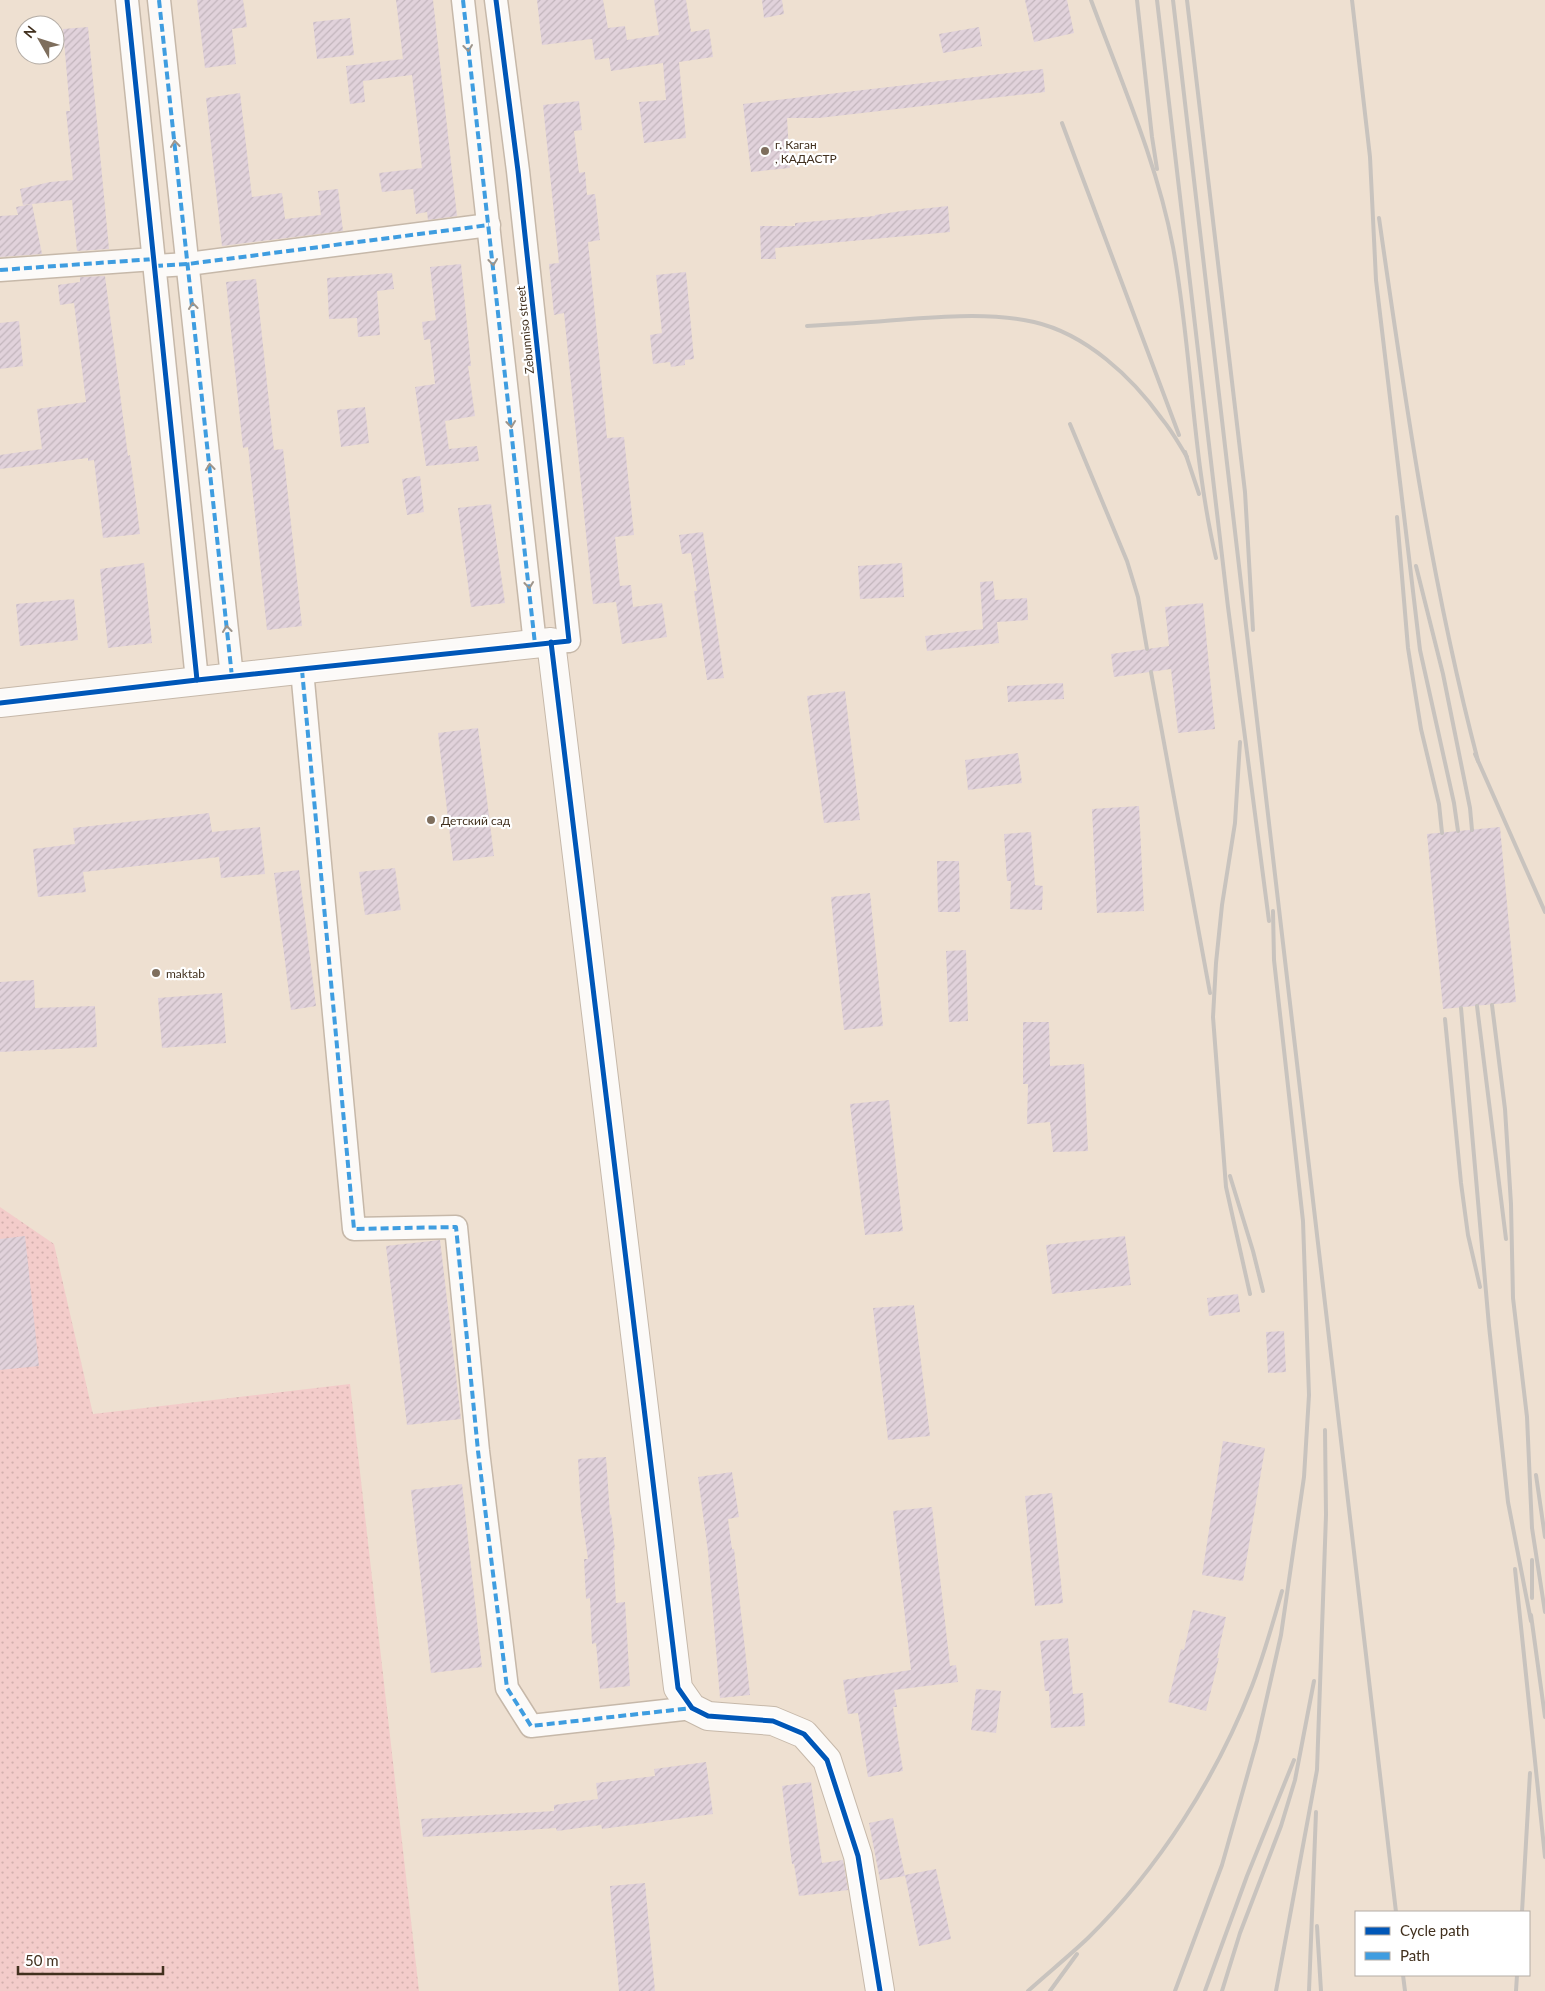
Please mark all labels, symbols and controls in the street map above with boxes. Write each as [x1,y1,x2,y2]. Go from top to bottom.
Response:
north arrow [15,15,65,65]
text: N [20,22,40,41]
one-way arrow [462,45,473,53]
place label: г. Каган , КАДАСТР [775,137,837,166]
one-way arrow [170,140,181,148]
marker: г. Каган , КАДАСТР [759,145,771,157]
one-way arrow [487,258,498,266]
street label: Zebunniso street [513,284,537,375]
one-way arrow [188,301,199,309]
one-way arrow [505,420,516,428]
one-way arrow [205,463,216,471]
one-way arrow [523,581,534,589]
one-way arrow [222,624,233,632]
place label: Детский сад [441,813,511,828]
marker: Детский сад [425,814,437,826]
place label: maktab [166,966,205,981]
marker: maktab [150,967,162,979]
legend [1355,1911,1530,1976]
text: Cycle path [1400,1921,1469,1939]
scale bar [18,1944,162,1976]
text: Path [1400,1946,1430,1964]
text: 50 m [25,1951,59,1969]

